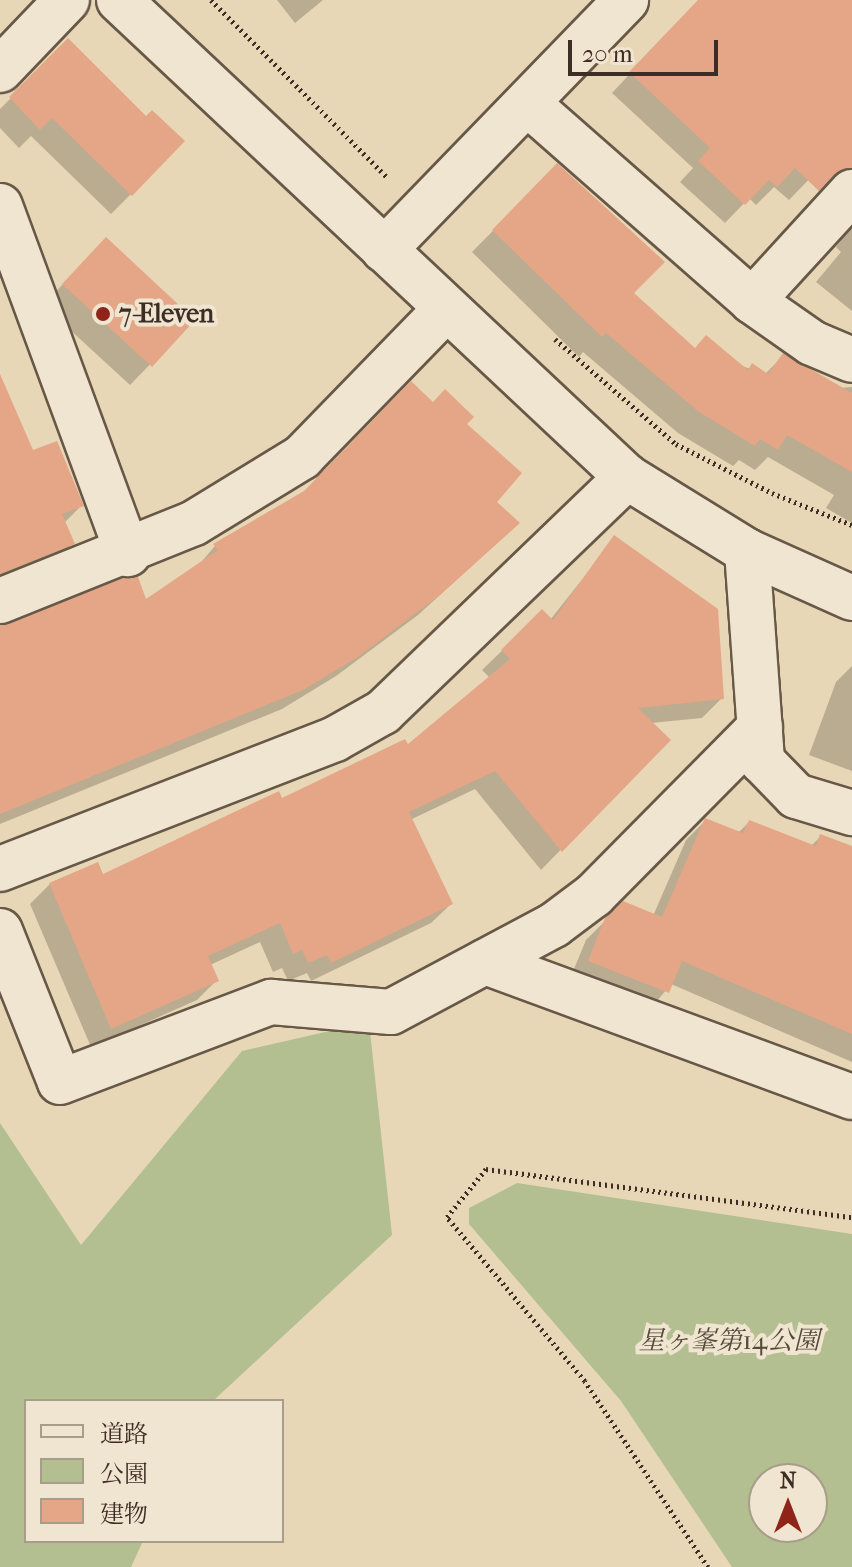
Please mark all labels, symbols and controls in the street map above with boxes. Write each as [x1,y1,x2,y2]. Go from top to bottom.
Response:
scale bar [572,24,722,74]
text: 20 m [582,40,633,68]
place label: 7-Eleven [119,298,214,330]
marker: 7-Eleven [94,305,112,323]
park label: 星ヶ峯第14公園 [639,1325,819,1357]
legend [24,1399,284,1543]
text: 道路 [100,1420,148,1448]
text: 公園 [100,1460,148,1488]
north arrow [748,1463,828,1543]
text: N [780,1468,796,1494]
text: 建物 [100,1500,148,1528]

